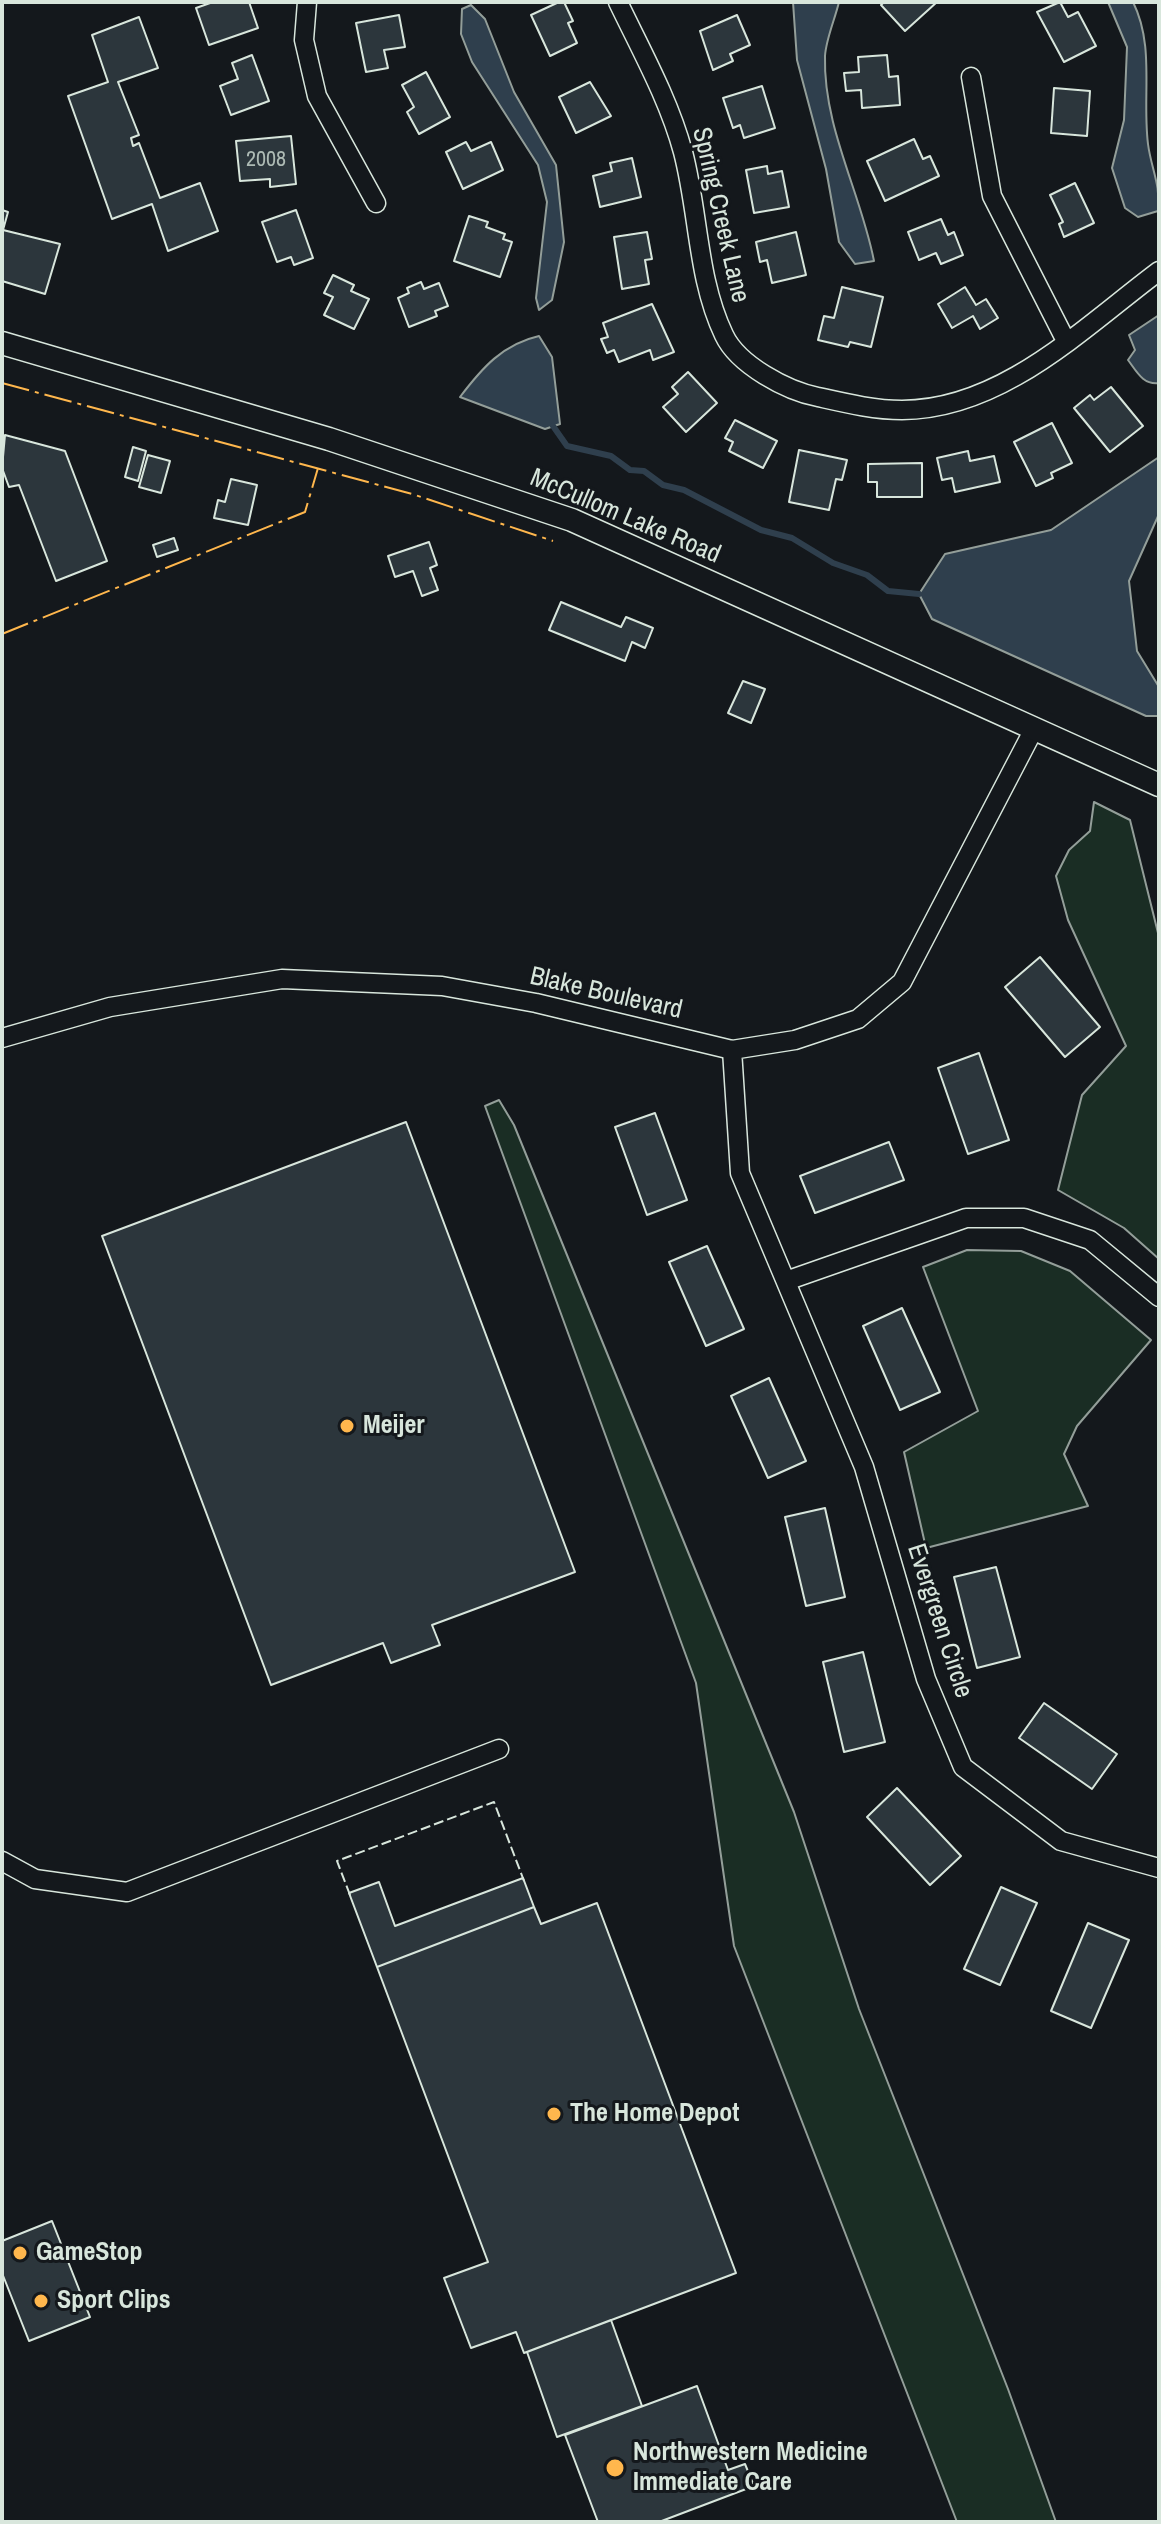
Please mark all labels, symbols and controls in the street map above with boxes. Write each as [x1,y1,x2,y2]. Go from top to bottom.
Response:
street label: Spring Creek Lane [685,124,755,306]
house number: 2008 [246,147,286,173]
street label: McCullom Lake Road [525,463,725,571]
street label: Blake Boulevard [527,961,685,1027]
place label: Meijer [363,1410,425,1442]
marker: Meijer [338,1417,356,1435]
street label: Evergreen Circle [899,1540,979,1702]
place label: The Home Depot [570,2098,739,2130]
marker: The Home Depot [545,2105,563,2123]
place label: GameStop [36,2237,143,2269]
marker: GameStop [11,2244,29,2262]
place label: Sport Clips [57,2285,171,2317]
marker: Sport Clips [32,2292,50,2310]
place label: Northwestern Medicine Immediate Care [633,2437,868,2498]
marker: Northwestern Medicine Immediate Care [604,2457,626,2479]

